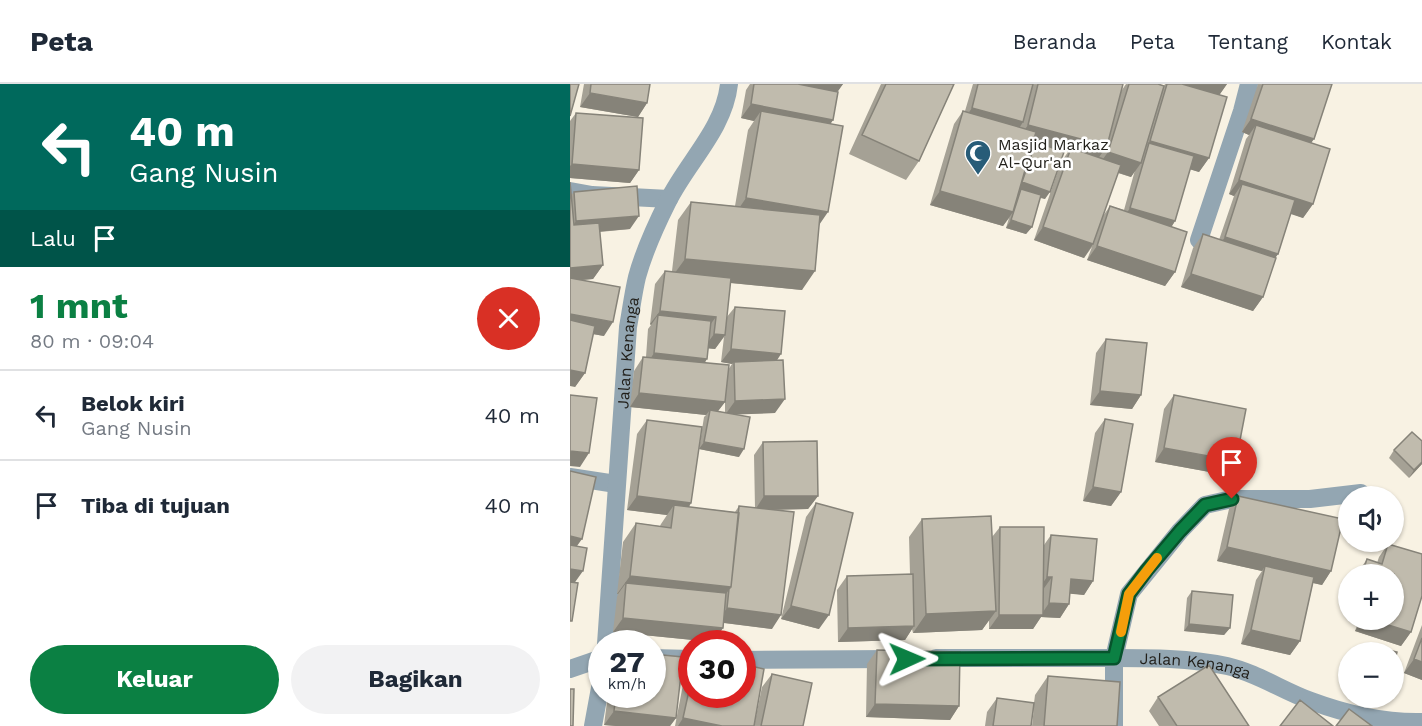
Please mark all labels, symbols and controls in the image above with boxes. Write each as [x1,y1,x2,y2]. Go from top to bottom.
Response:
text: Peta [30,25,93,58]
text: Beranda [1013,29,1097,54]
text: Peta [1130,29,1175,54]
text: Tentang [1208,29,1288,54]
text: Kontak [1321,29,1392,54]
text: 40 m [129,107,235,156]
icon: left [30,108,108,186]
place label: Masjid Markaz Al-Qur'an [998,135,1109,172]
mosque icon: Masjid Markaz Al-Qur'an [963,138,993,176]
text: Gang Nusin [129,157,279,189]
icon: arrive [88,222,121,255]
text: Lalu [30,226,76,251]
text: 1 mnt [30,285,128,327]
button: close [477,287,540,350]
street label: Jalan Kenanga [613,295,643,410]
text: 80 m · 09:04 [30,329,154,353]
text: Belok kiri [81,391,185,416]
icon: left [30,399,63,432]
text: 40 m [484,403,540,428]
text: Gang Nusin [81,416,192,440]
pin [1206,437,1257,499]
icon: arrive [1215,446,1248,479]
map controls [1338,486,1404,708]
button: sound [1338,486,1404,552]
icon: arrive [30,489,63,522]
text: Tiba di tujuan [81,493,230,518]
text: 40 m [484,493,540,518]
button: + [1338,564,1404,630]
position arrow [875,627,939,691]
speed limit sign: 30 [678,630,756,708]
button: − [1338,642,1404,708]
text: 27 [609,644,645,679]
button: Keluar [30,645,279,714]
button: Bagikan [291,645,540,714]
street label: Jalan Kenanga [1139,649,1254,683]
text: km/h [608,675,646,693]

